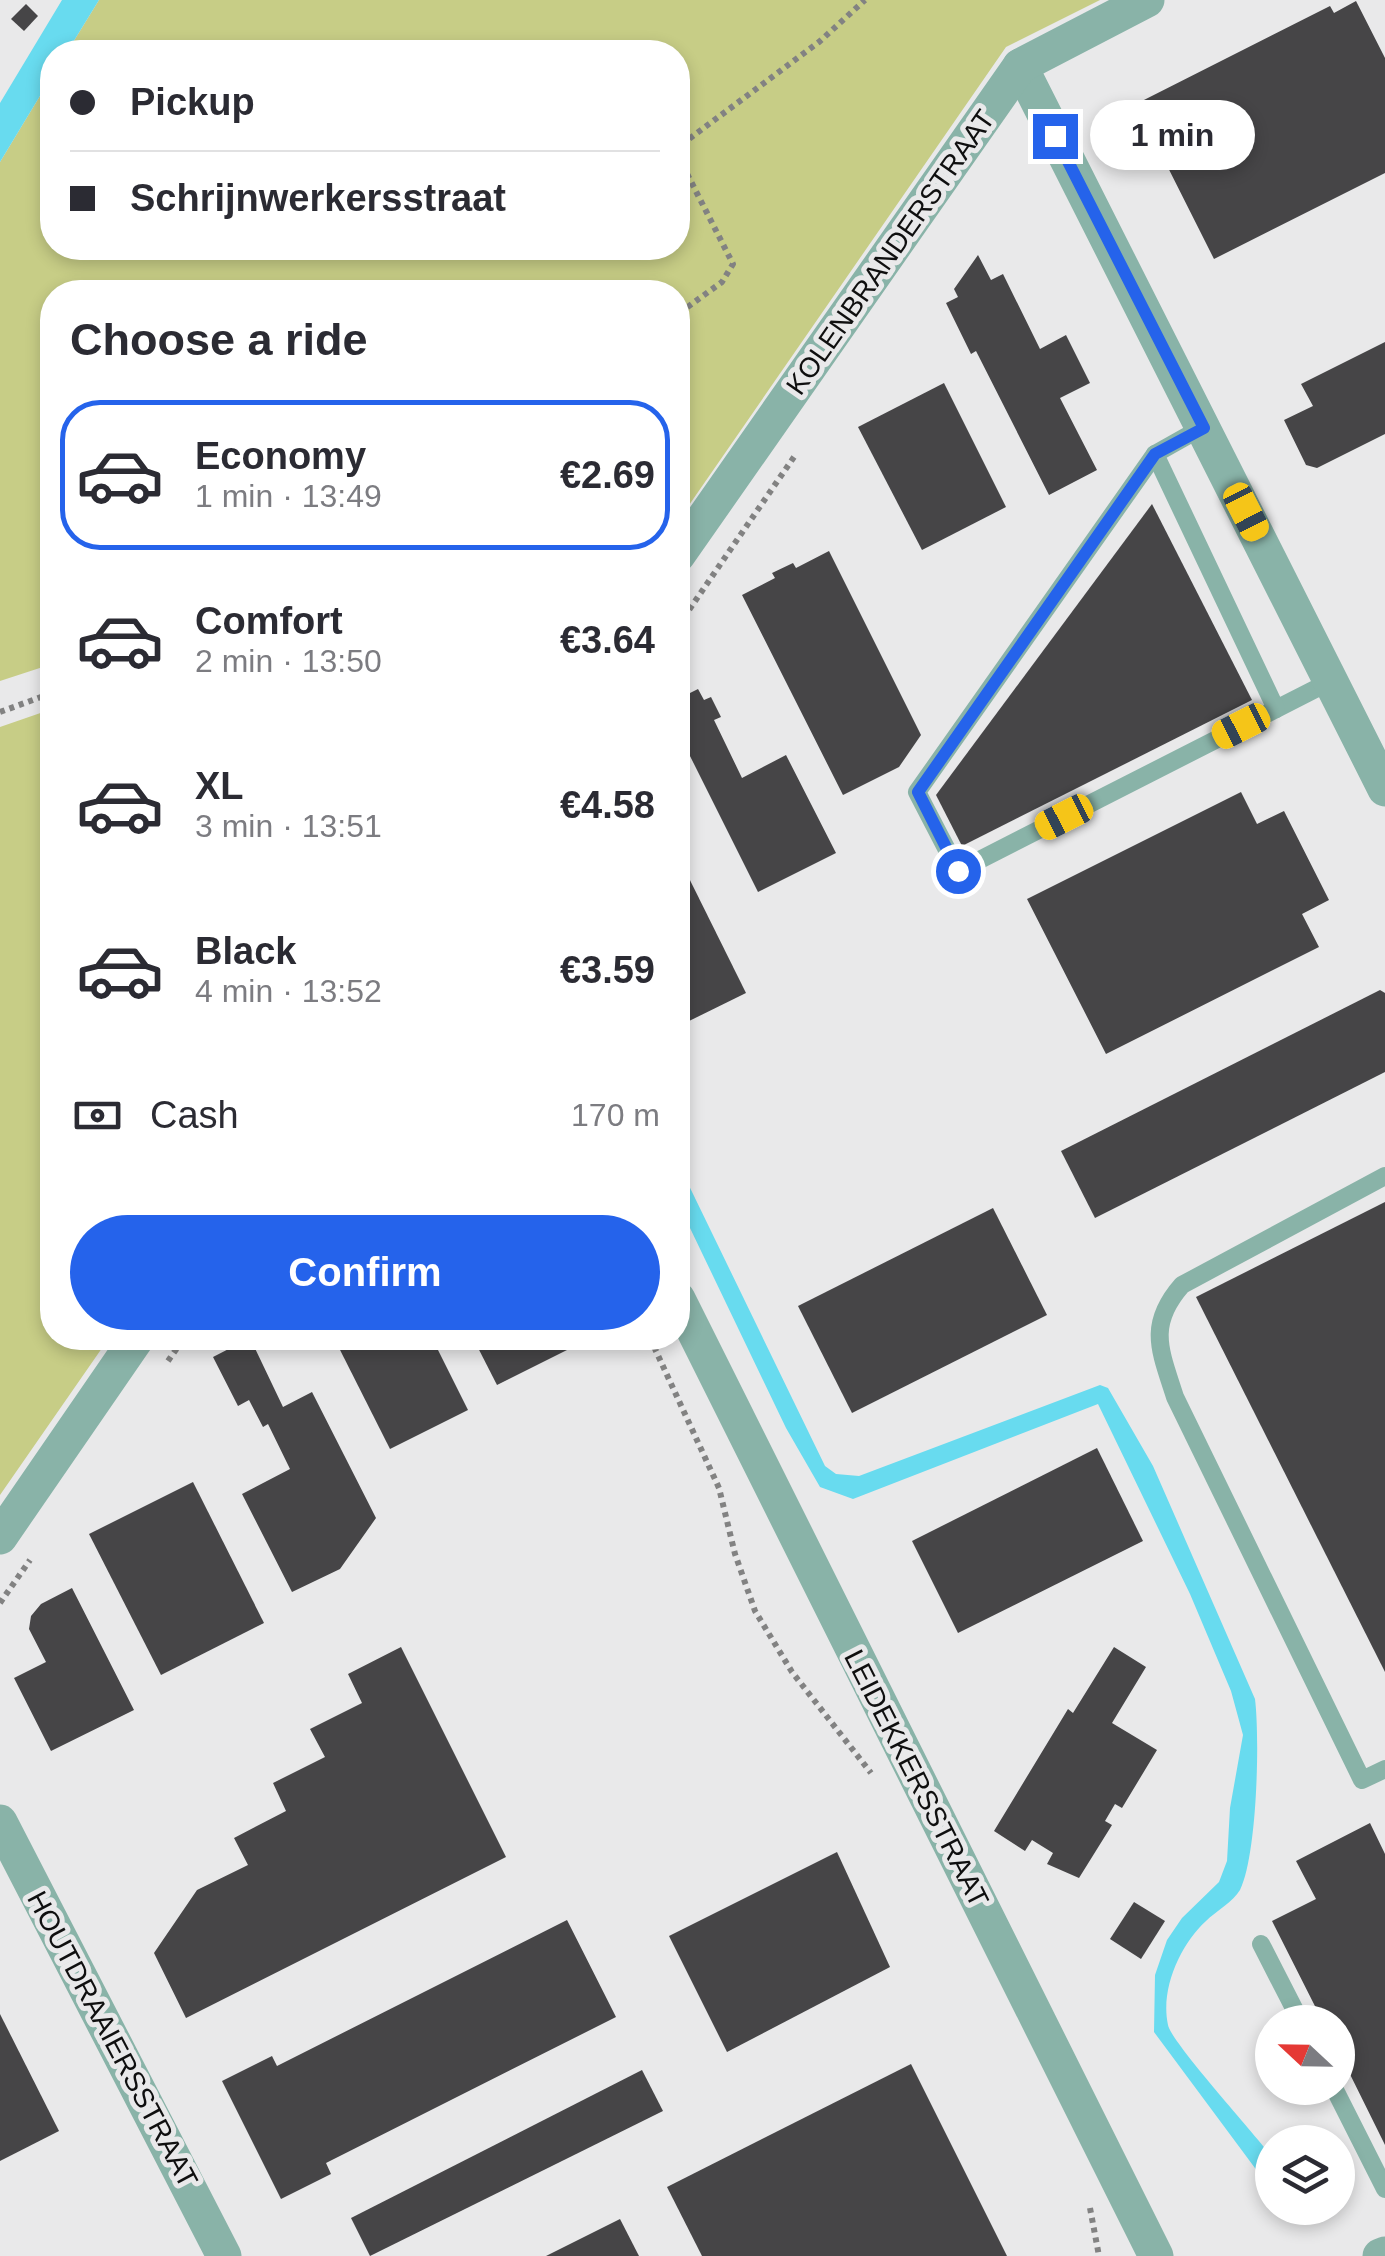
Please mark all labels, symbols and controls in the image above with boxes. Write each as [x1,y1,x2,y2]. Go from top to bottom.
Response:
text: Pickup [130,81,255,123]
callout: 1 min [1090,101,1255,171]
street label: KOLENBRANDERSTRAAT [780,104,1001,401]
route end [1033,114,1078,159]
text: 1 min [1131,117,1214,153]
text: Schrijnwerkersstraat [130,177,506,219]
text: Choose a ride [70,314,368,365]
icon: car [75,430,165,520]
text: Economy [195,435,366,477]
text: €2.69 [560,454,655,496]
text: 1 min · 13:49 [195,478,382,514]
car [1219,478,1273,546]
icon: car [75,595,165,685]
text: Comfort [195,600,343,642]
text: €3.64 [560,619,655,661]
text: 2 min · 13:50 [195,643,382,679]
car [1207,699,1275,753]
icon: car [75,760,165,850]
text: XL [195,765,244,807]
text: €4.58 [560,784,655,826]
car [1030,790,1098,844]
text: 3 min · 13:51 [195,808,382,844]
route start [936,849,981,894]
icon: car [75,925,165,1015]
text: Black [195,930,296,972]
text: €3.59 [560,949,655,991]
text: 4 min · 13:52 [195,973,382,1009]
icon: cash [70,1088,125,1143]
text: Cash [150,1094,239,1136]
text: 170 m [571,1097,660,1133]
button: Confirm [70,1215,660,1330]
street label: LEIDEKKERSSTRAAT [838,1645,995,1912]
street label: HOUTDRAAIERSSTRAAT [21,1886,204,2193]
north arrow [1255,2005,1355,2105]
map controls [1255,2005,1355,2225]
button: layers [1255,2125,1355,2225]

